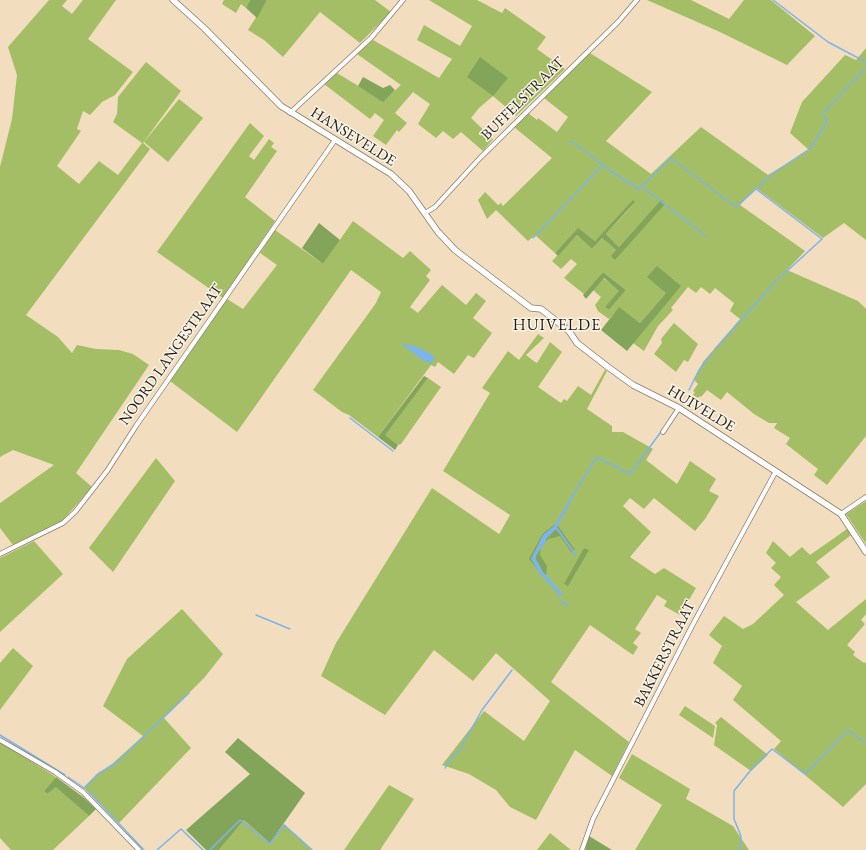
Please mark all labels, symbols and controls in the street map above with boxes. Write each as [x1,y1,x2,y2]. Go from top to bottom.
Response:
street label: BUFFELSTRAAT [478,54,568,144]
street label: HANSEVELDE [307,104,399,170]
street label: NOORD LANGESTRAAT [115,281,227,429]
district label: HUIVELDE [513,316,601,336]
street label: HUIVELDE [664,382,738,436]
street label: BAKKERSTRAAT [631,598,699,710]

